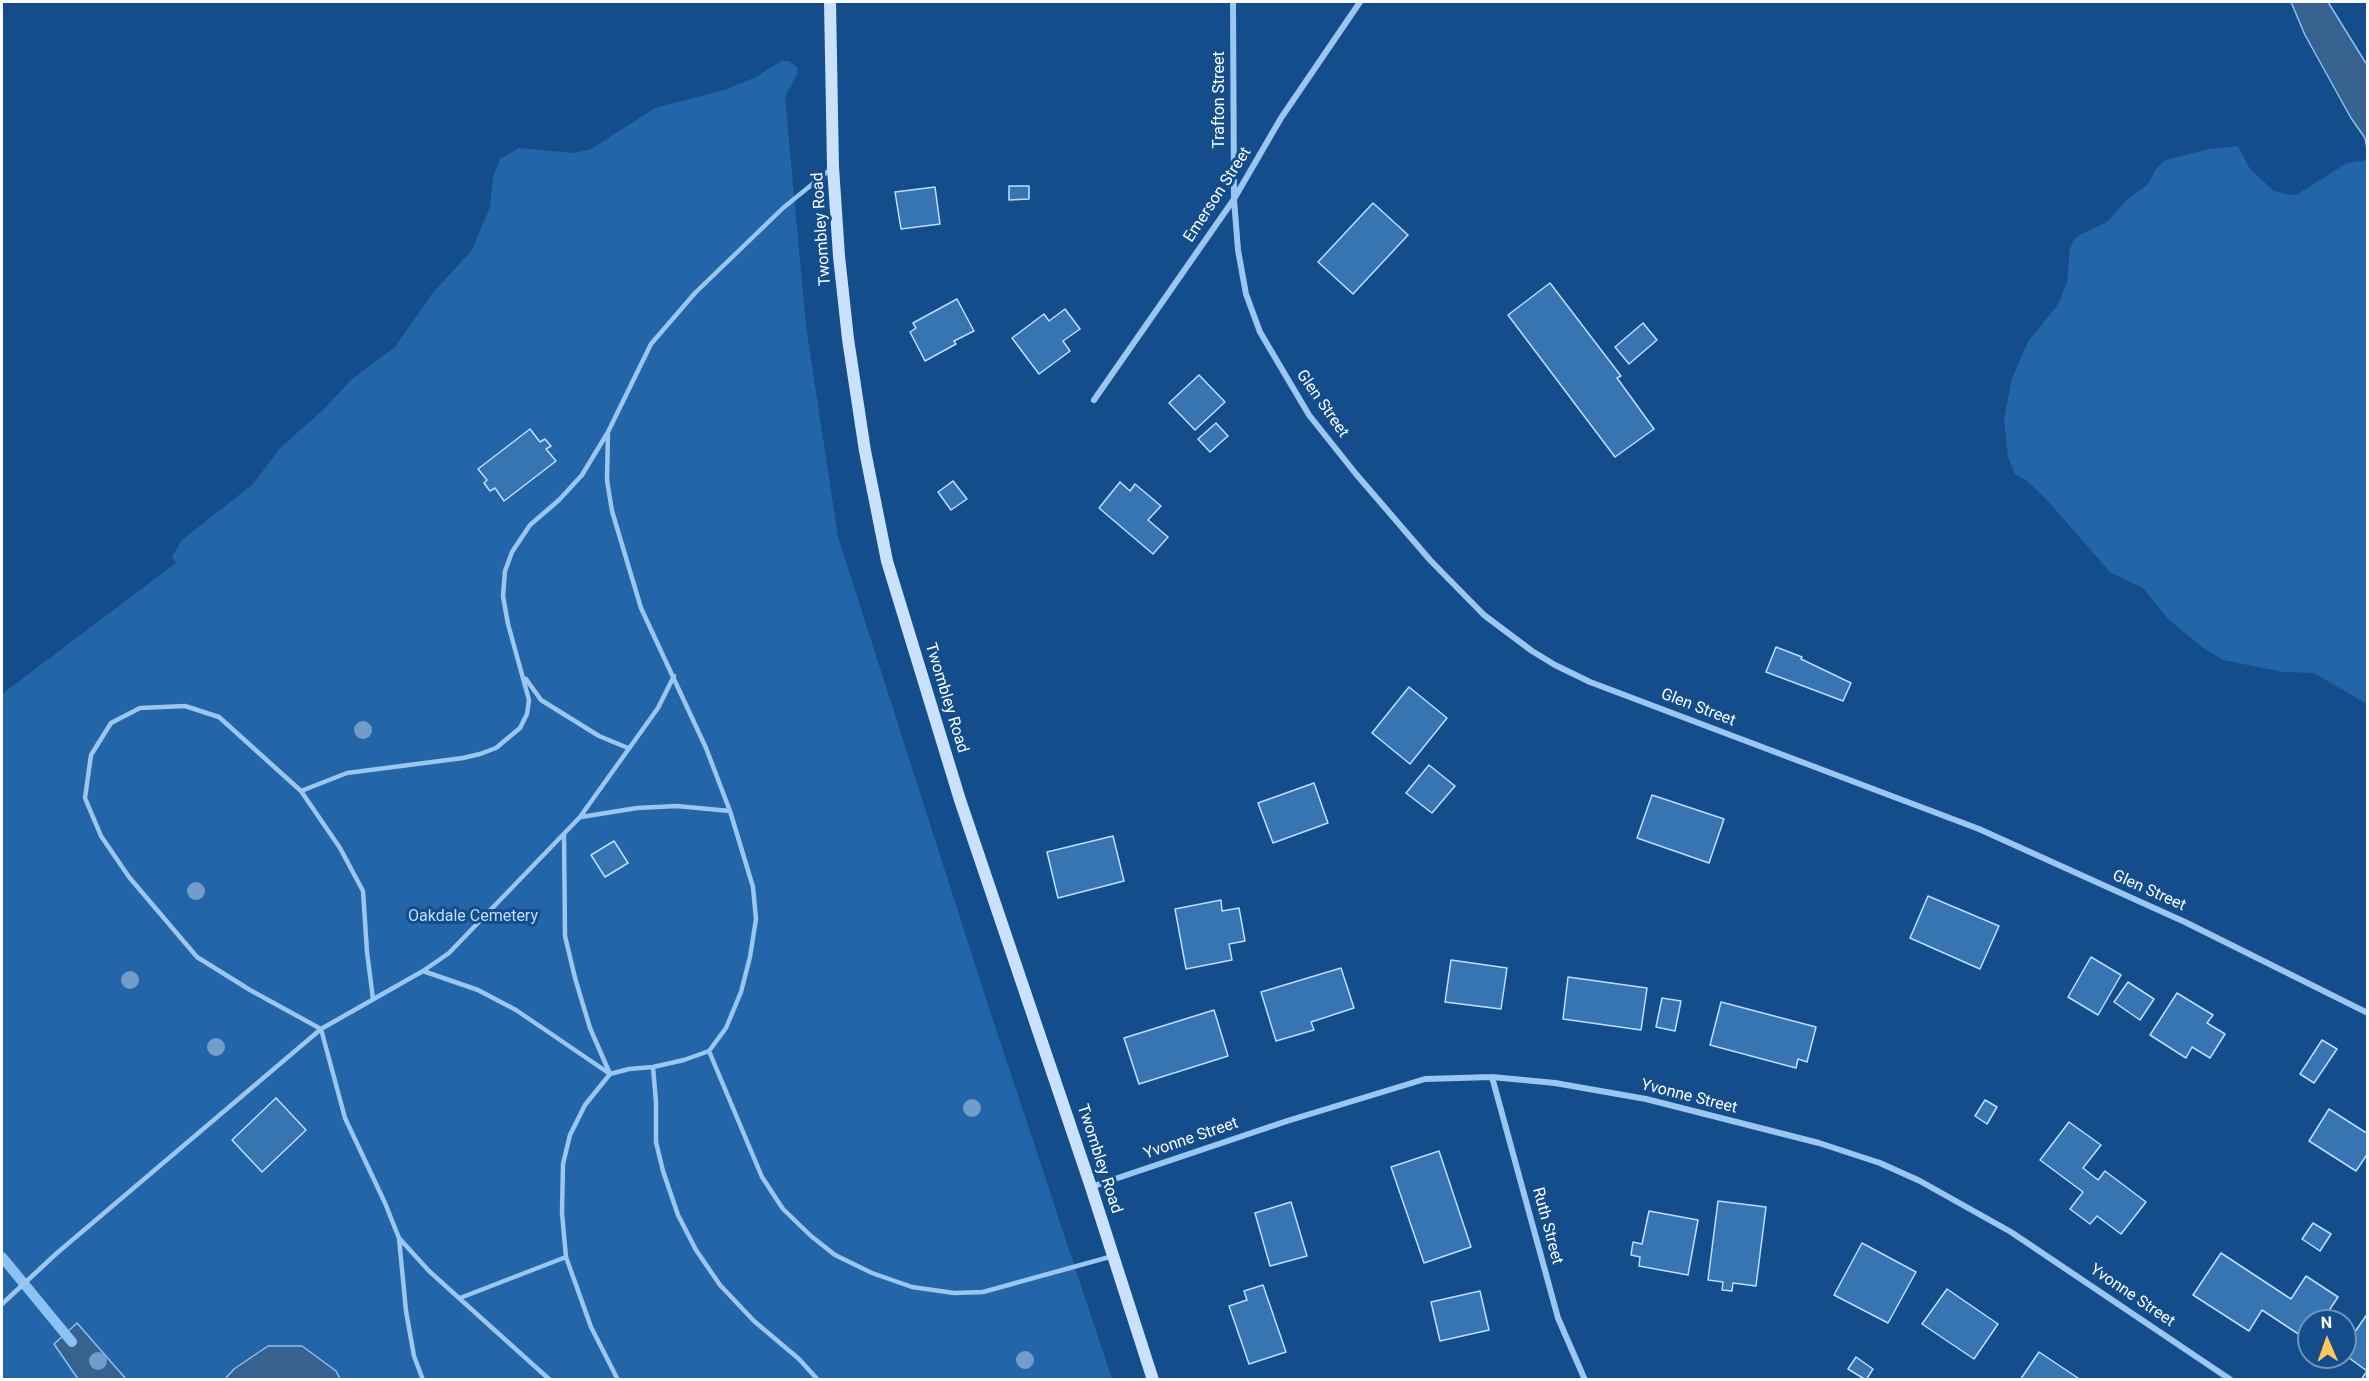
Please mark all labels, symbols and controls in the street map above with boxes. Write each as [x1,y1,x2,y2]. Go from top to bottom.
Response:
street label: Trafton Street [1210,51,1230,149]
street label: Emerson Street [1180,144,1256,246]
street label: Twombley Road [808,172,836,286]
street label: Glen Street [1292,366,1352,442]
street label: Twombley Road [920,641,972,755]
street label: Glen Street [1658,685,1738,731]
street label: Glen Street [2109,866,2189,916]
park label: Oakdale Cemetery [408,907,538,927]
street label: Yvonne Street [1639,1076,1739,1118]
street label: Twombley Road [1072,1102,1126,1216]
street label: Yvonne Street [1141,1114,1241,1164]
street label: Ruth Street [1528,1185,1566,1267]
street label: Yvonne Street [2086,1260,2178,1332]
north arrow [2297,1309,2357,1369]
text: N [2320,1313,2332,1332]

